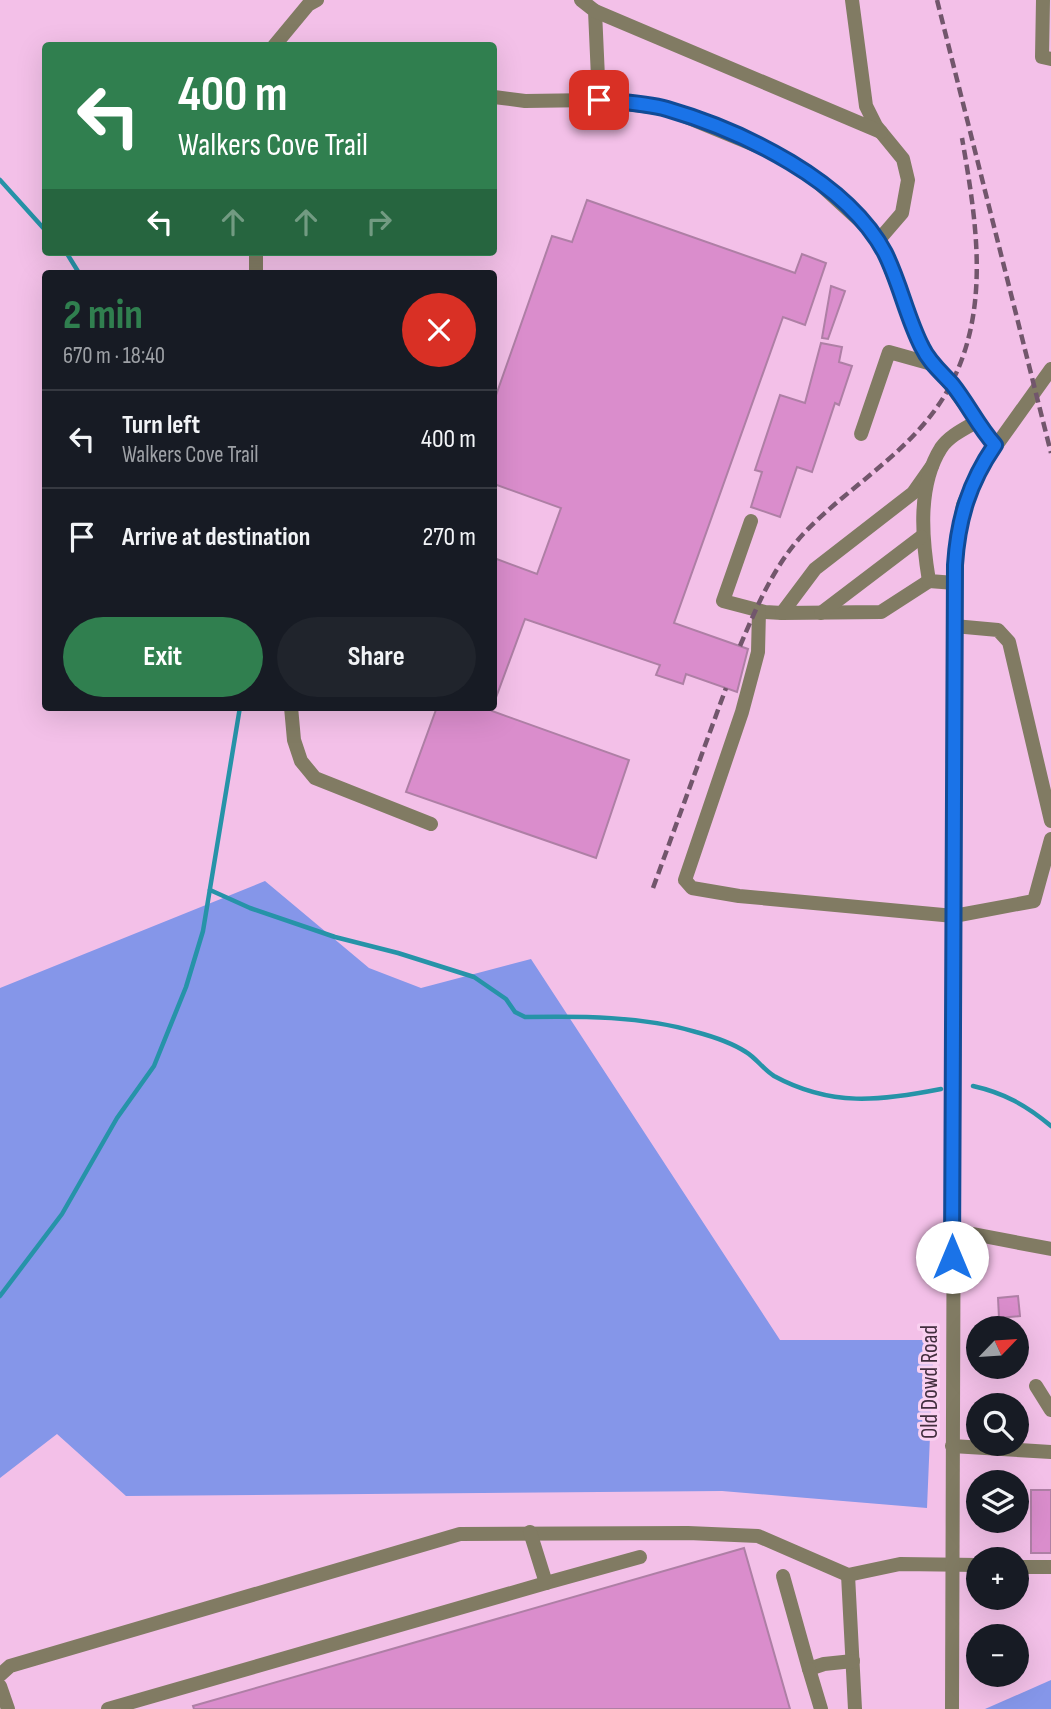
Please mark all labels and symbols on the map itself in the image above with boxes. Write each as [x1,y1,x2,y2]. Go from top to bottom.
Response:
pin [569,70,629,130]
position arrow [915,1220,989,1294]
north arrow [966,1316,1029,1379]
street label: Old Dowd Road [916,1325,944,1439]

